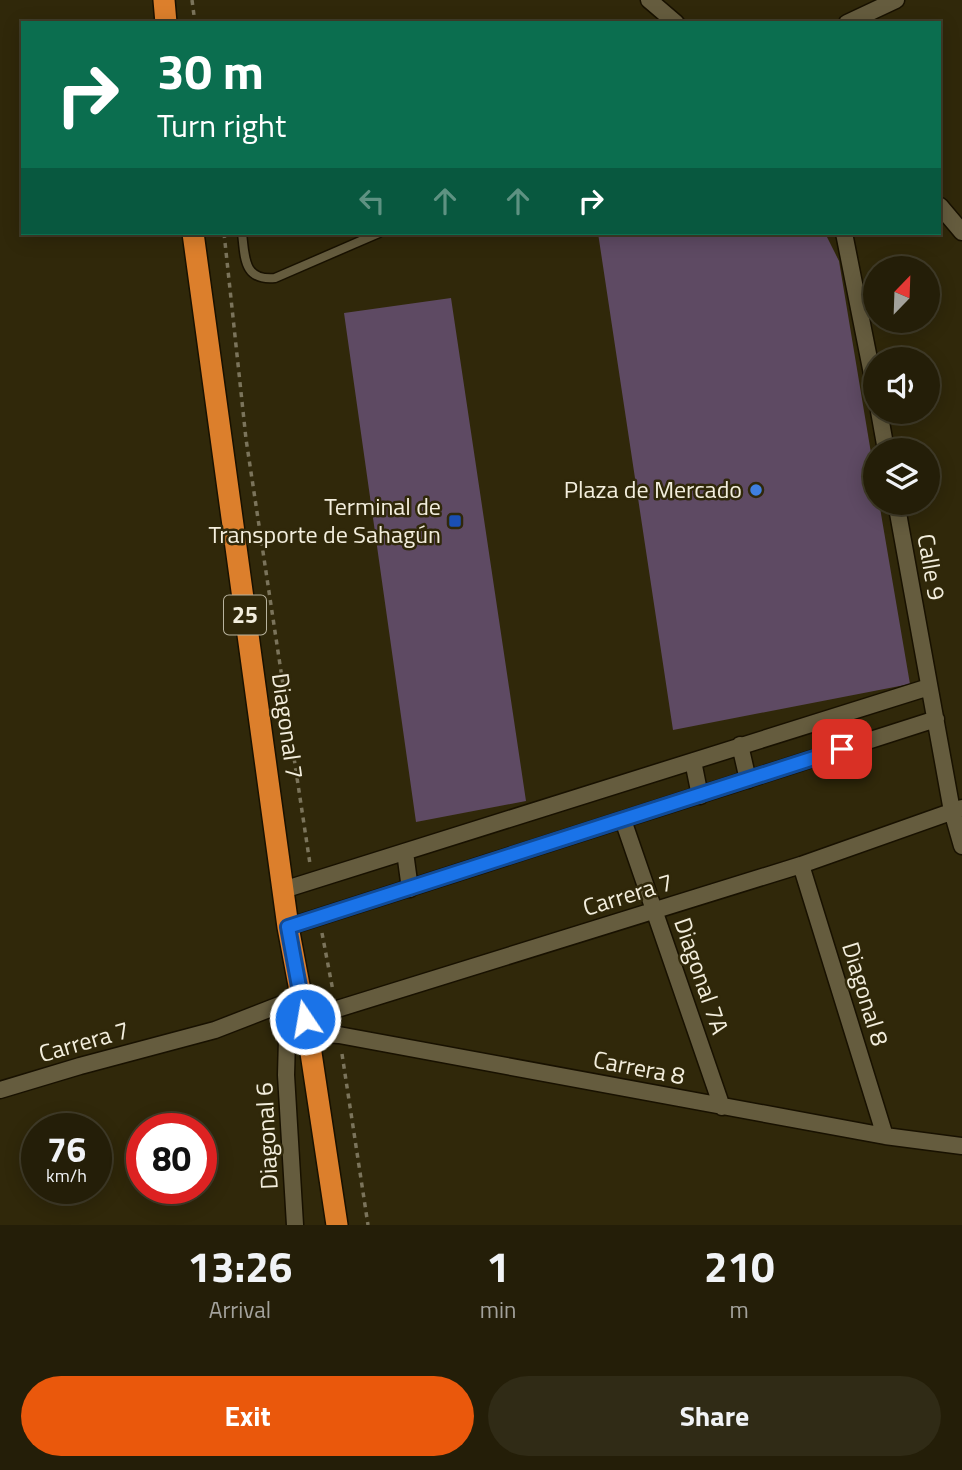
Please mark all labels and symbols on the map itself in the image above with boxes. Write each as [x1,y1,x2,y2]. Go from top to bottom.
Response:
north arrow [863,256,940,332]
place label: Plaza de Mercado [564,471,742,507]
marker: Plaza de Mercado [748,482,764,498]
place label: Terminal de Transporte de Sahagún [209,488,441,552]
marker: Terminal de Transporte de Sahagún [447,513,463,529]
street label: Calle 9 [908,531,956,603]
road number: 25 [224,596,266,635]
street label: Diagonal 7 [263,670,313,781]
pin [812,719,872,779]
street label: Carrera 7 [578,863,677,925]
street label: Diagonal 7A [665,912,739,1039]
street label: Diagonal 8 [833,937,899,1050]
position arrow [268,982,342,1056]
street label: Carrera 7 [34,1011,133,1071]
street label: Carrera 8 [590,1041,688,1094]
street label: Diagonal 6 [245,1082,287,1190]
speed limit sign: 80 [126,1113,217,1204]

